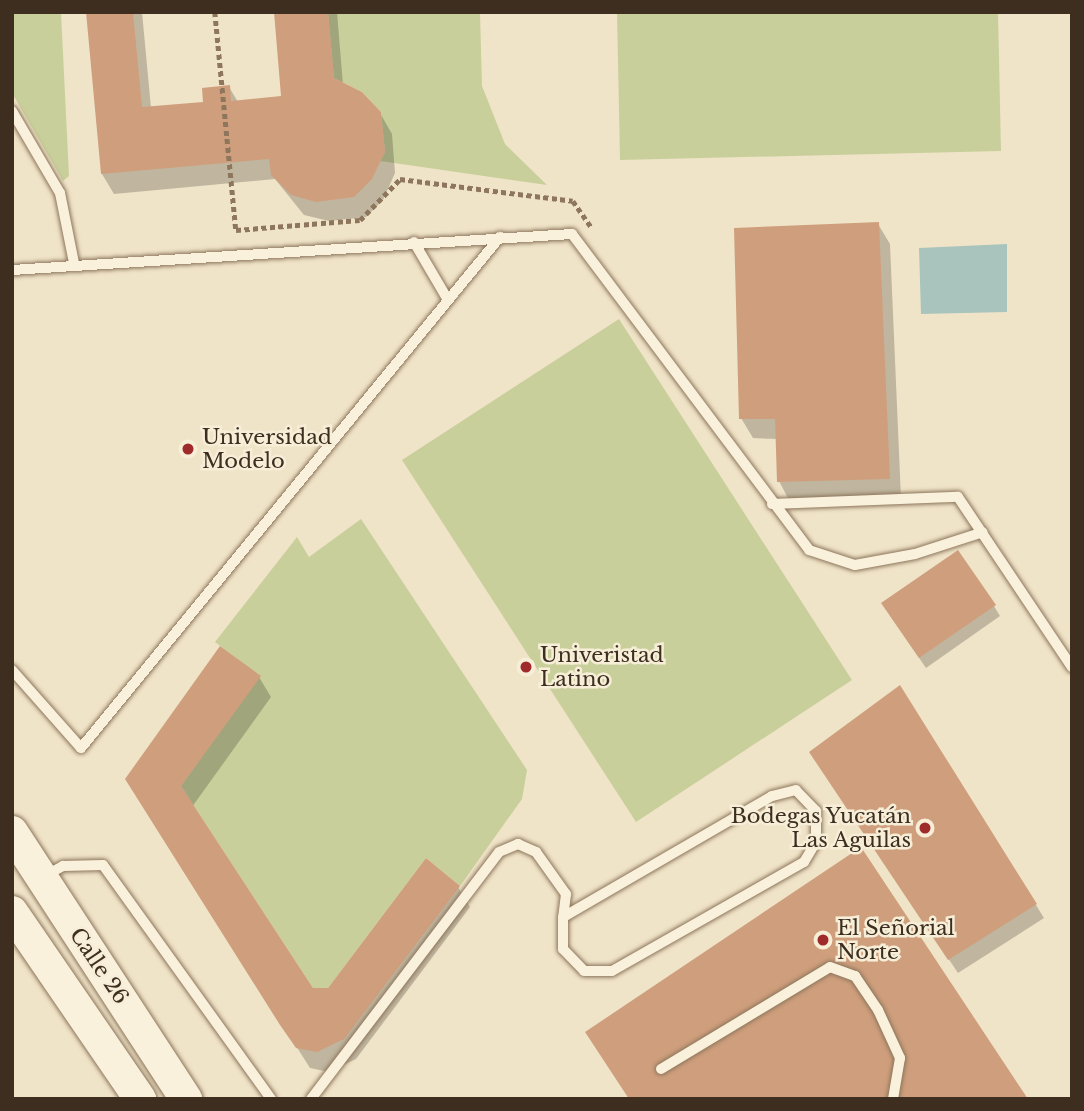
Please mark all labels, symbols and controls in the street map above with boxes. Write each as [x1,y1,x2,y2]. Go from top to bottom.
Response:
place label: Universidad Modelo [202,424,332,474]
marker: Universidad Modelo [180,441,196,457]
place label: Univeristad Latino [540,642,664,692]
marker: Univeristad Latino [518,659,534,675]
place label: Bodegas Yucatán Las Aguilas [730,803,911,853]
marker: Bodegas Yucatán Las Aguilas [917,820,933,836]
place label: El Señorial Norte [837,915,955,965]
street label: Calle 26 [64,923,134,1009]
marker: El Señorial Norte [815,932,831,948]

